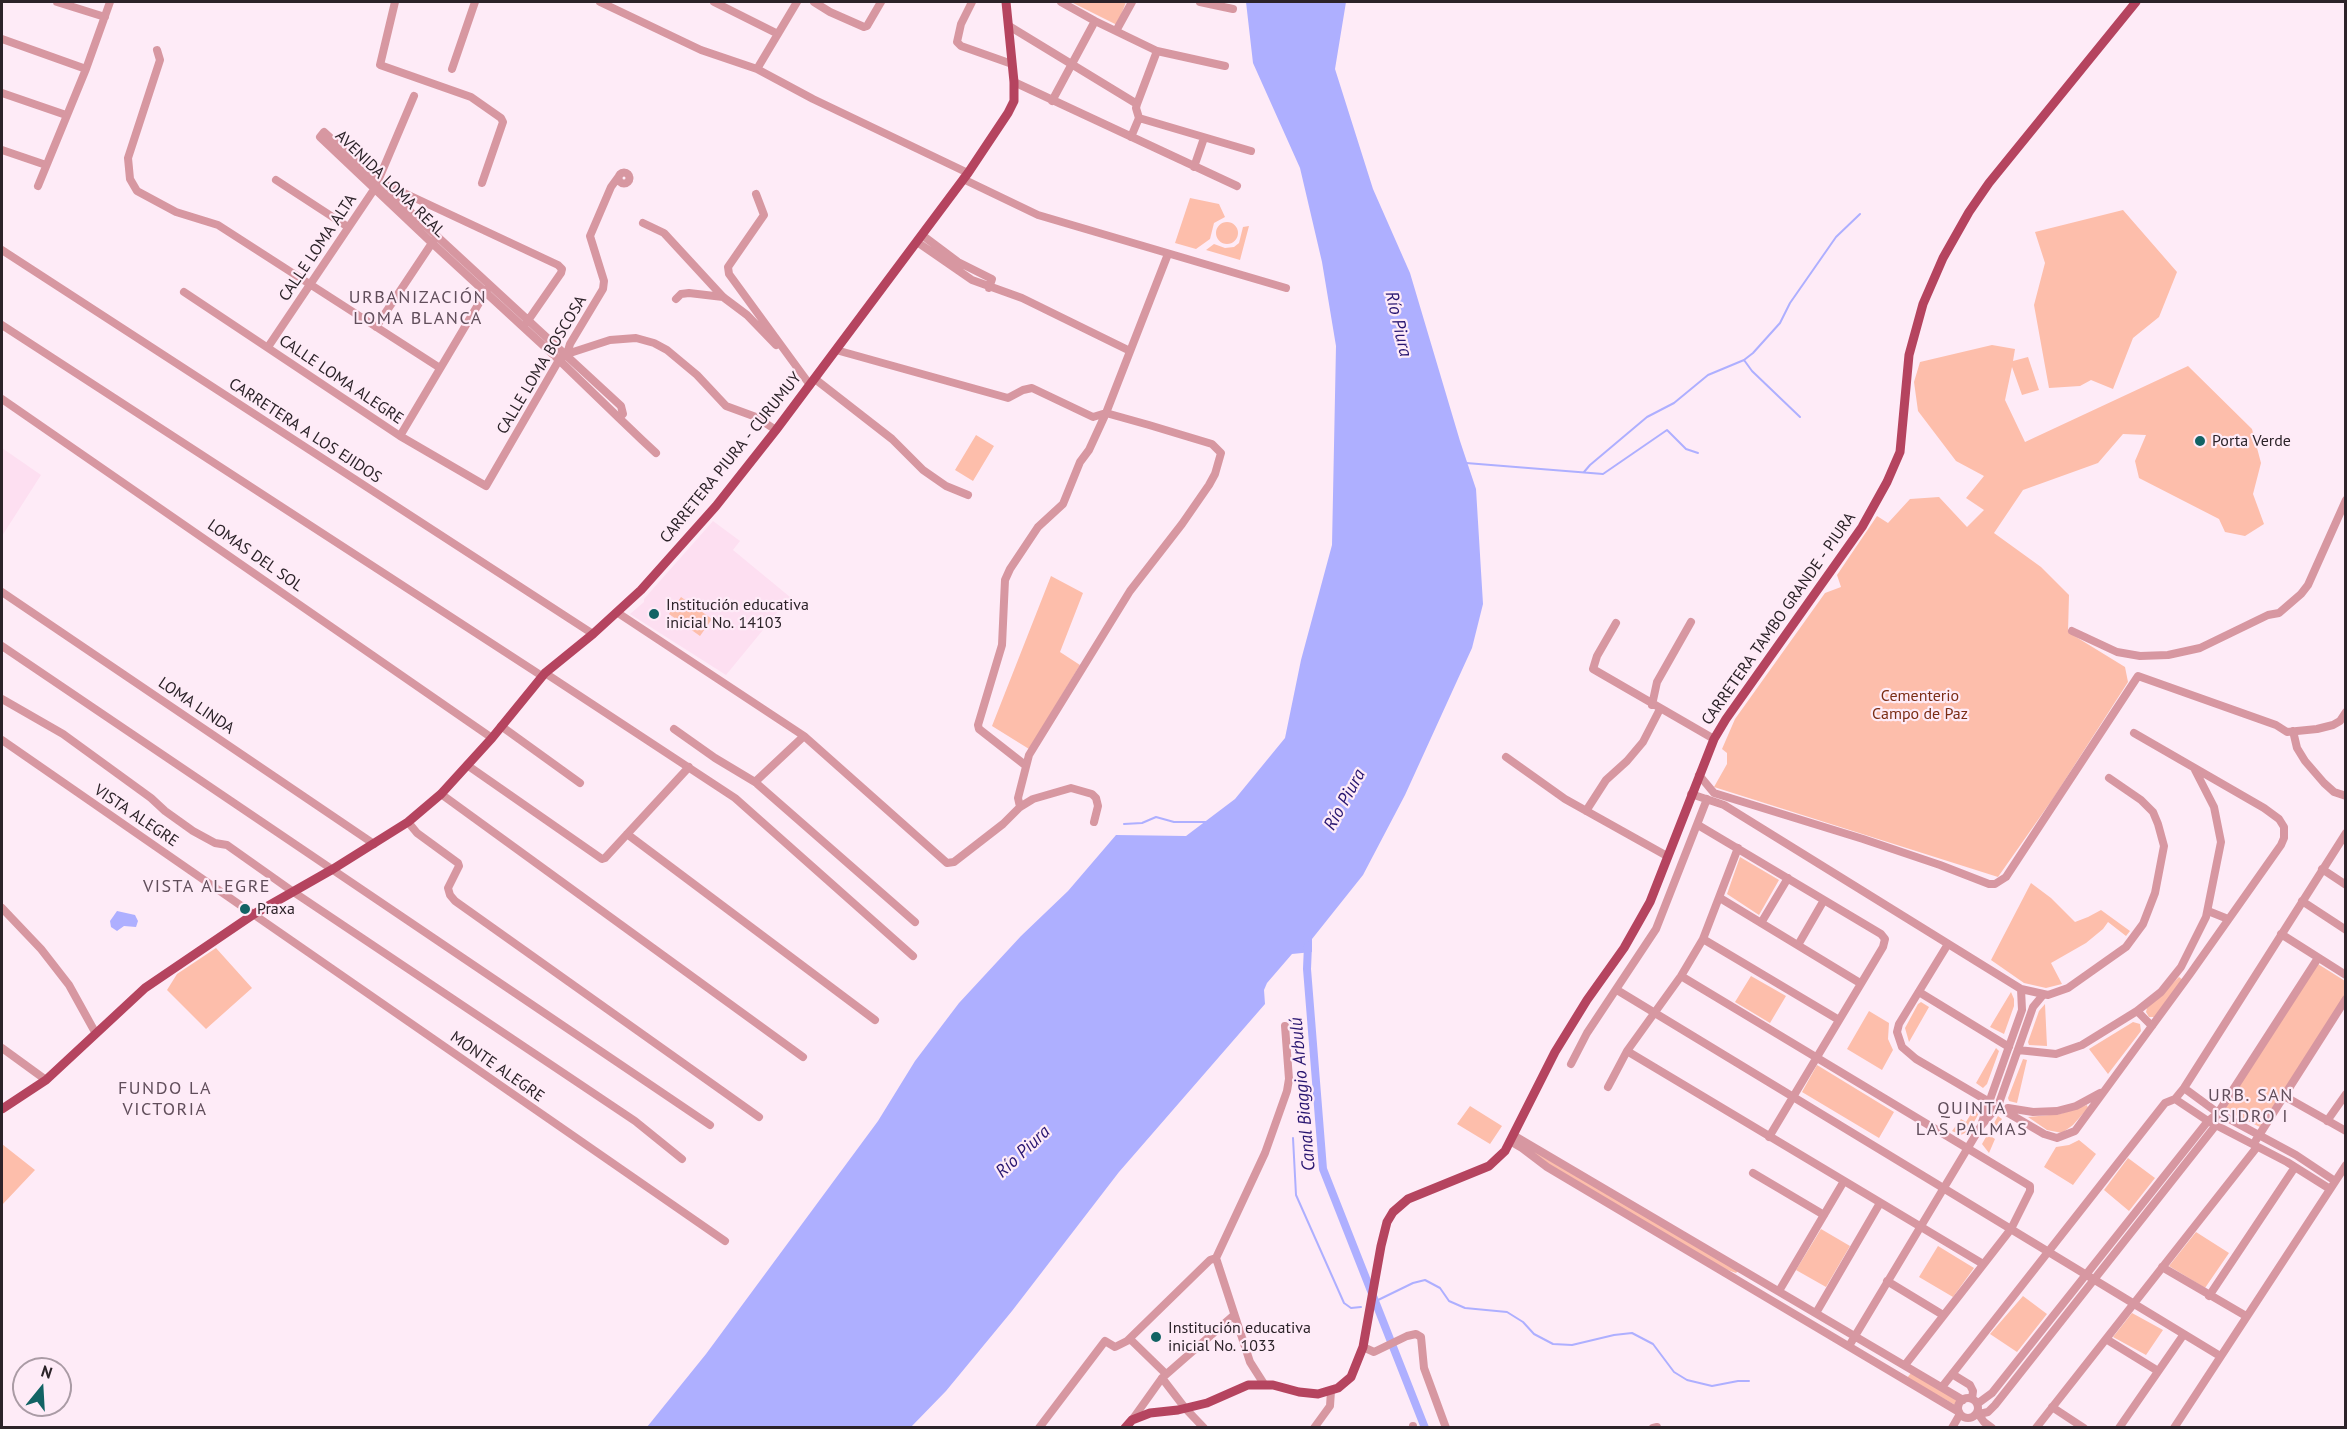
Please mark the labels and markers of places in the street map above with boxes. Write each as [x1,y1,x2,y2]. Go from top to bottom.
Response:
place label: Porta Verde [2212,431,2291,451]
marker: Porta Verde [2193,434,2207,448]
place label: Institución educativa inicial No. 14103 [666,595,809,633]
marker: Institución educativa inicial No. 14103 [647,607,661,621]
place label: Praxa [257,899,295,919]
marker: Praxa [238,902,252,916]
place label: Institución educativa inicial No. 1033 [1168,1318,1311,1356]
marker: Institución educativa inicial No. 1033 [1149,1330,1163,1344]

